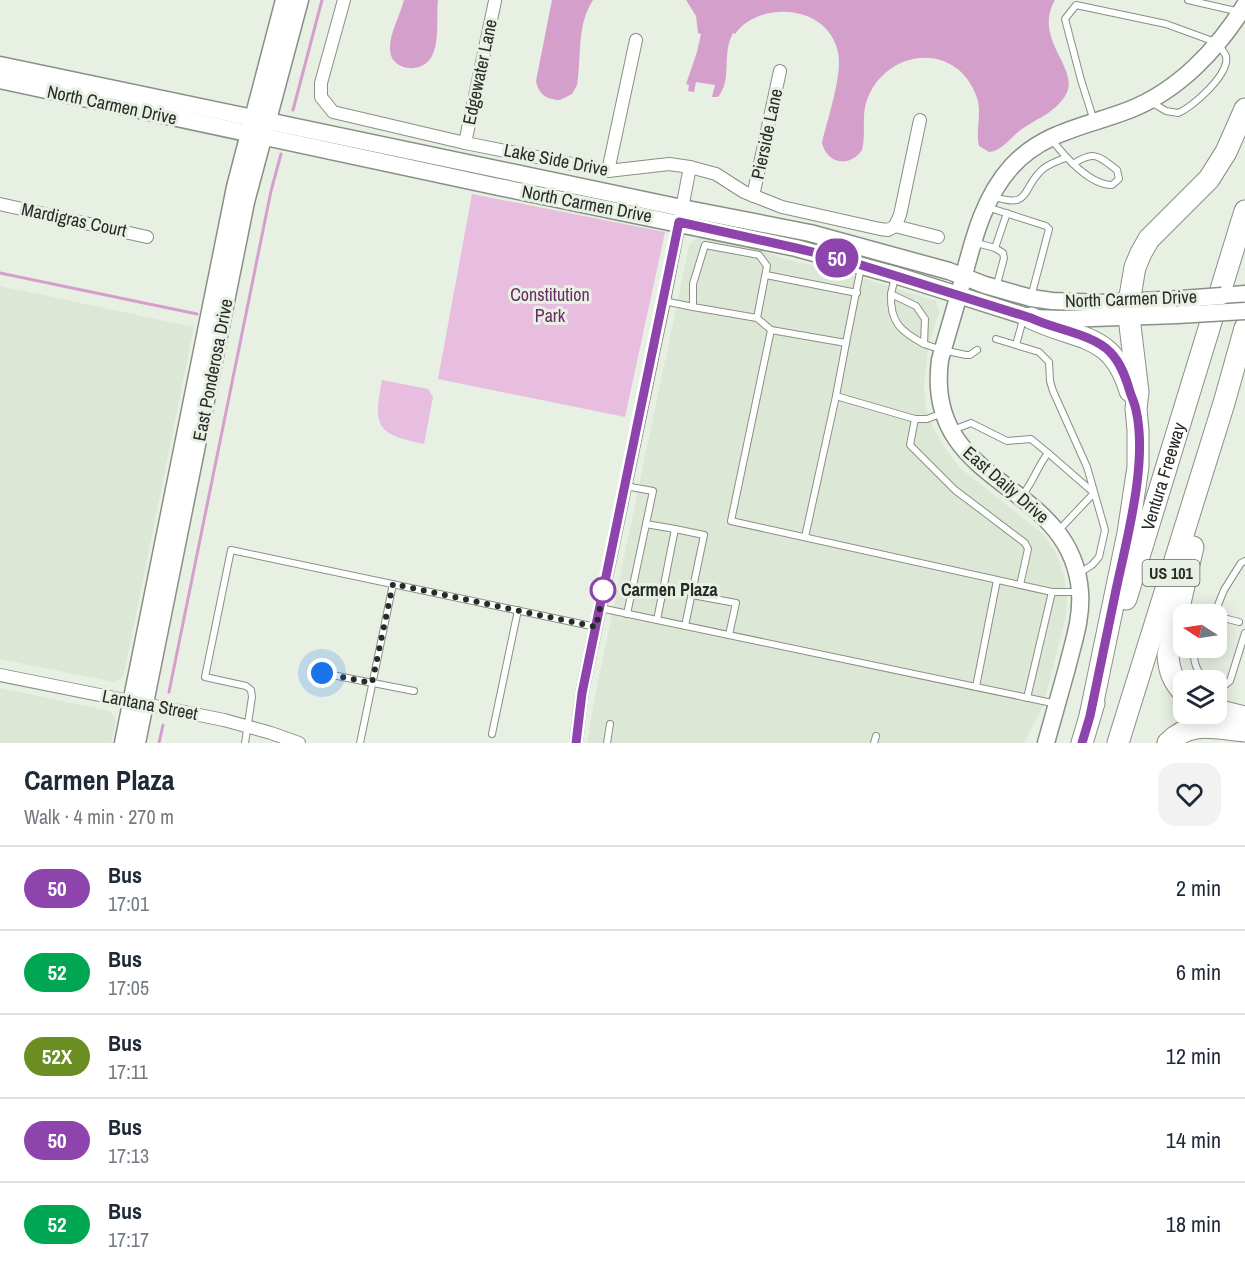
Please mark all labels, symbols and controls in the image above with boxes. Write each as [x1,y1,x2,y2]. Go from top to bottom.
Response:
street label: Edgewater Lane [456,17,503,127]
street label: North Carmen Drive [45,79,179,130]
street label: Pierside Lane [745,86,788,181]
street label: Lake Side Drive [502,137,610,182]
street label: North Carmen Drive [520,179,654,228]
street label: Mardigras Court [19,196,129,243]
line badge: 50 [810,238,864,278]
text: 50 [827,244,847,273]
park label: Constitution Park [510,282,590,328]
street label: North Carmen Drive [1065,284,1197,313]
street label: East Ponderosa Drive [186,297,239,443]
street label: Ventura Freeway [1135,419,1192,534]
street label: East Daily Drive [958,440,1055,529]
road number: US 101 [1142,560,1200,586]
marker: Carmen Plaza [590,577,616,603]
place label: Carmen Plaza [621,577,719,602]
north arrow [1173,604,1227,658]
map controls [1173,604,1227,724]
your location [307,658,337,688]
button: layers [1173,670,1227,724]
street label: Lantana Street [100,683,200,726]
text: Carmen Plaza [24,761,175,799]
button: heart [1158,763,1221,826]
text: Walk · 4 min · 270 m [24,803,174,830]
text: Bus [108,860,142,890]
text: 2 min [1176,873,1221,903]
text: 50 [47,874,67,903]
text: 17:01 [108,890,149,917]
text: Bus [108,944,142,974]
text: 6 min [1176,957,1221,987]
text: 52 [47,958,67,987]
text: 17:05 [108,974,149,1001]
text: Bus [108,1028,142,1058]
text: 12 min [1166,1041,1221,1071]
text: 52X [42,1042,72,1071]
text: 17:11 [108,1058,148,1085]
text: Bus [108,1112,142,1142]
text: 14 min [1166,1125,1221,1155]
text: 50 [47,1126,67,1155]
text: 17:13 [108,1142,149,1169]
text: Bus [108,1196,142,1226]
text: 18 min [1166,1209,1221,1239]
text: 52 [47,1210,67,1239]
text: 17:17 [108,1226,149,1253]

